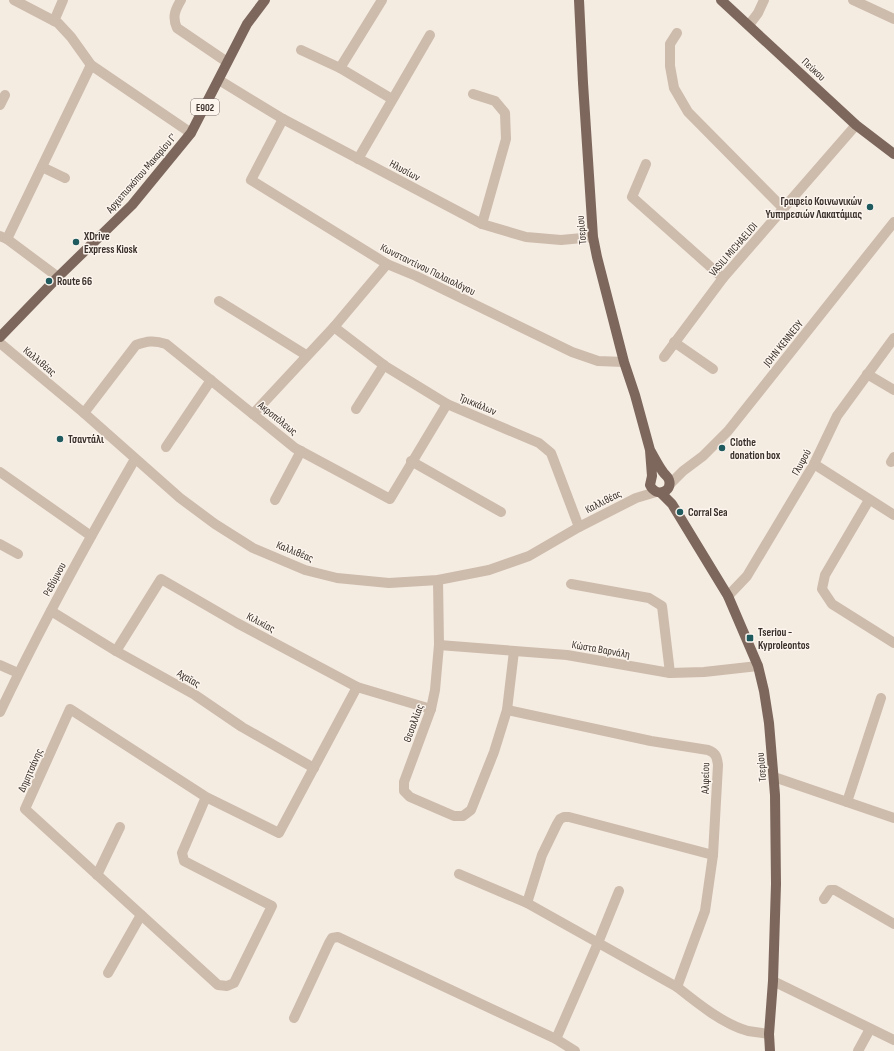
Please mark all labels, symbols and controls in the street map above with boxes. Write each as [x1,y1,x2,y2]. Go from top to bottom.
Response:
street label: Πεύκου [799,55,828,84]
road number: E902 [191,99,219,115]
street label: Αρχιεπισκόπου Μακαρίου Γ' [103,131,180,216]
street label: Ηλυσίων [387,157,423,184]
place label: Γραφείο Κοινωνικών Υυπηρεσιών Λακατάμιας [765,195,862,221]
marker: Γραφείο Κοινωνικών Υυπηρεσιών Λακατάμιας [865,202,875,212]
street label: Τσερίου [573,214,589,245]
street label: VASILI MICHAELIDI [706,220,760,279]
place label: XDrive Express Kiosk [83,230,138,256]
marker: XDrive Express Kiosk [71,237,81,247]
street label: Κωνσταντίνου Παλαιολόγου [378,241,478,298]
place label: Route 66 [57,275,92,288]
marker: Route 66 [44,276,54,286]
street label: JOHN KENNEDY [760,317,806,370]
street label: Καλλιθέας [21,344,59,379]
street label: Τρικκάλων [457,391,499,418]
street label: Ακροπόλεως [255,398,300,438]
place label: Τσαντάλι [68,433,104,446]
marker: Τσαντάλι [55,434,65,444]
place label: Clothe donation box [730,436,781,462]
marker: Clothe donation box [717,443,727,453]
street label: Γλυφού [789,446,814,478]
street label: Καλλιθέας [583,487,624,516]
place label: Corral Sea [688,506,728,519]
marker: Corral Sea [675,507,685,517]
street label: Καλλιθέας [274,538,315,565]
street label: Ρεθύμνου [40,560,69,598]
street label: Κιλικίας [244,610,277,635]
place label: Tseriou - Kyproleontos [758,626,810,652]
marker: Tseriou - Kyproleontos [745,633,755,643]
street label: Κώστα Βαρνάλη [571,638,631,661]
street label: Αχαϊας [174,666,203,690]
street label: Θεσαλλίας [401,702,426,744]
street label: Δημητσάνης [15,746,46,794]
street label: Τσερίου [754,752,769,782]
street label: Αλφείου [699,762,712,795]

